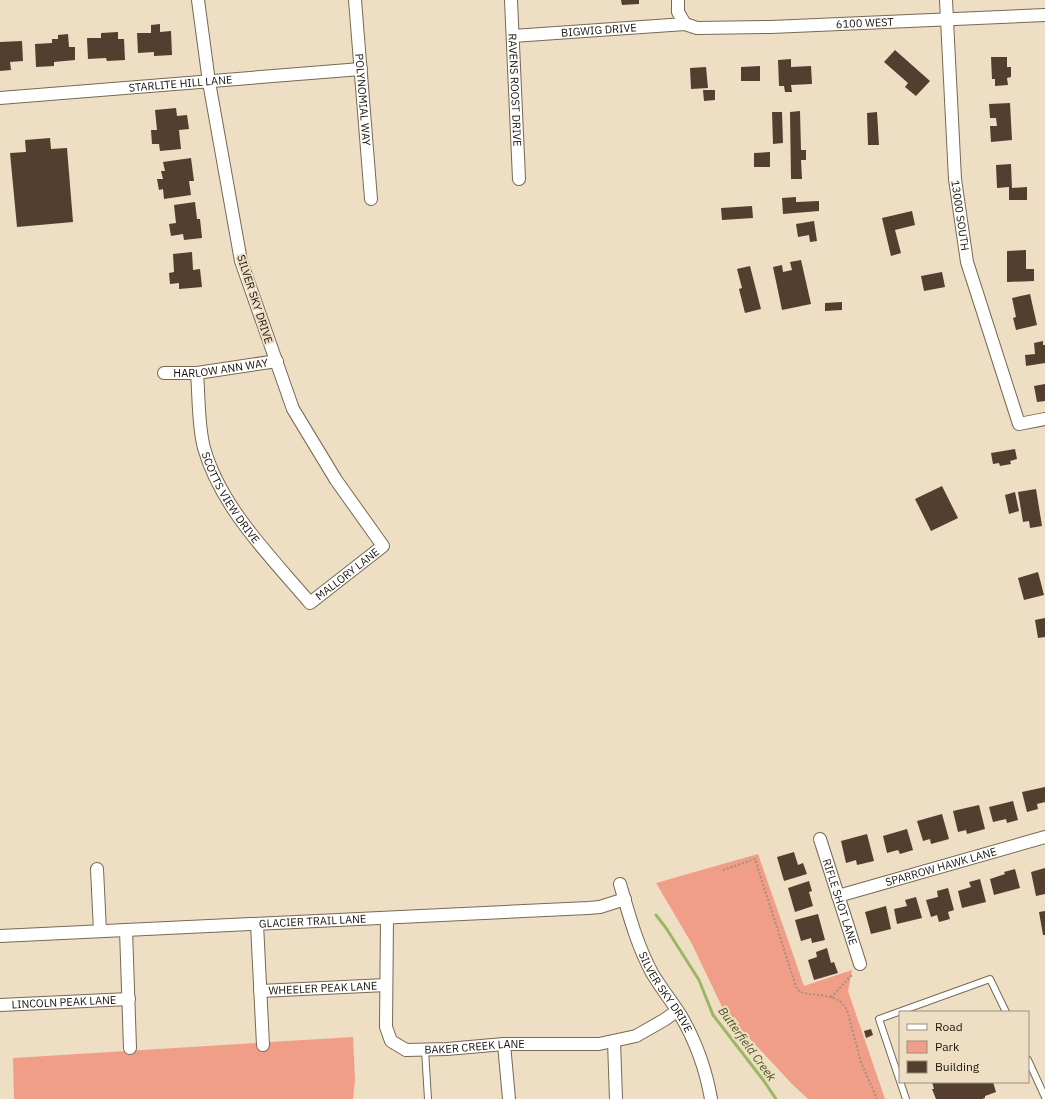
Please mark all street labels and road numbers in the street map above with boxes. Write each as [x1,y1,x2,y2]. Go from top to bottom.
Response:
street label: 6100 WEST [836,15,895,31]
street label: BIGWIG DRIVE [561,20,637,40]
street label: RAVENS ROOST DRIVE [505,33,525,147]
street label: POLYNOMIAL WAY [352,53,374,147]
street label: STARLITE HILL LANE [128,72,233,95]
street label: 13000 SOUTH [948,179,972,252]
street label: SILVER SKY DRIVE [234,253,276,345]
street label: HARLOW ANN WAY [173,355,269,380]
street label: SCOTTS VIEW DRIVE [199,450,263,546]
street label: MALLORY LANE [312,545,382,603]
street label: SPARROW HAWK LANE [884,844,998,889]
street label: RIFLE SHOT LANE [820,857,860,947]
street label: GLACIER TRAIL LANE [259,912,367,931]
street label: SILVER SKY DRIVE [636,949,696,1035]
street label: WHEELER PEAK LANE [268,978,378,998]
street label: LINCOLN PEAK LANE [11,993,117,1011]
street label: BAKER CREEK LANE [424,1037,525,1057]

